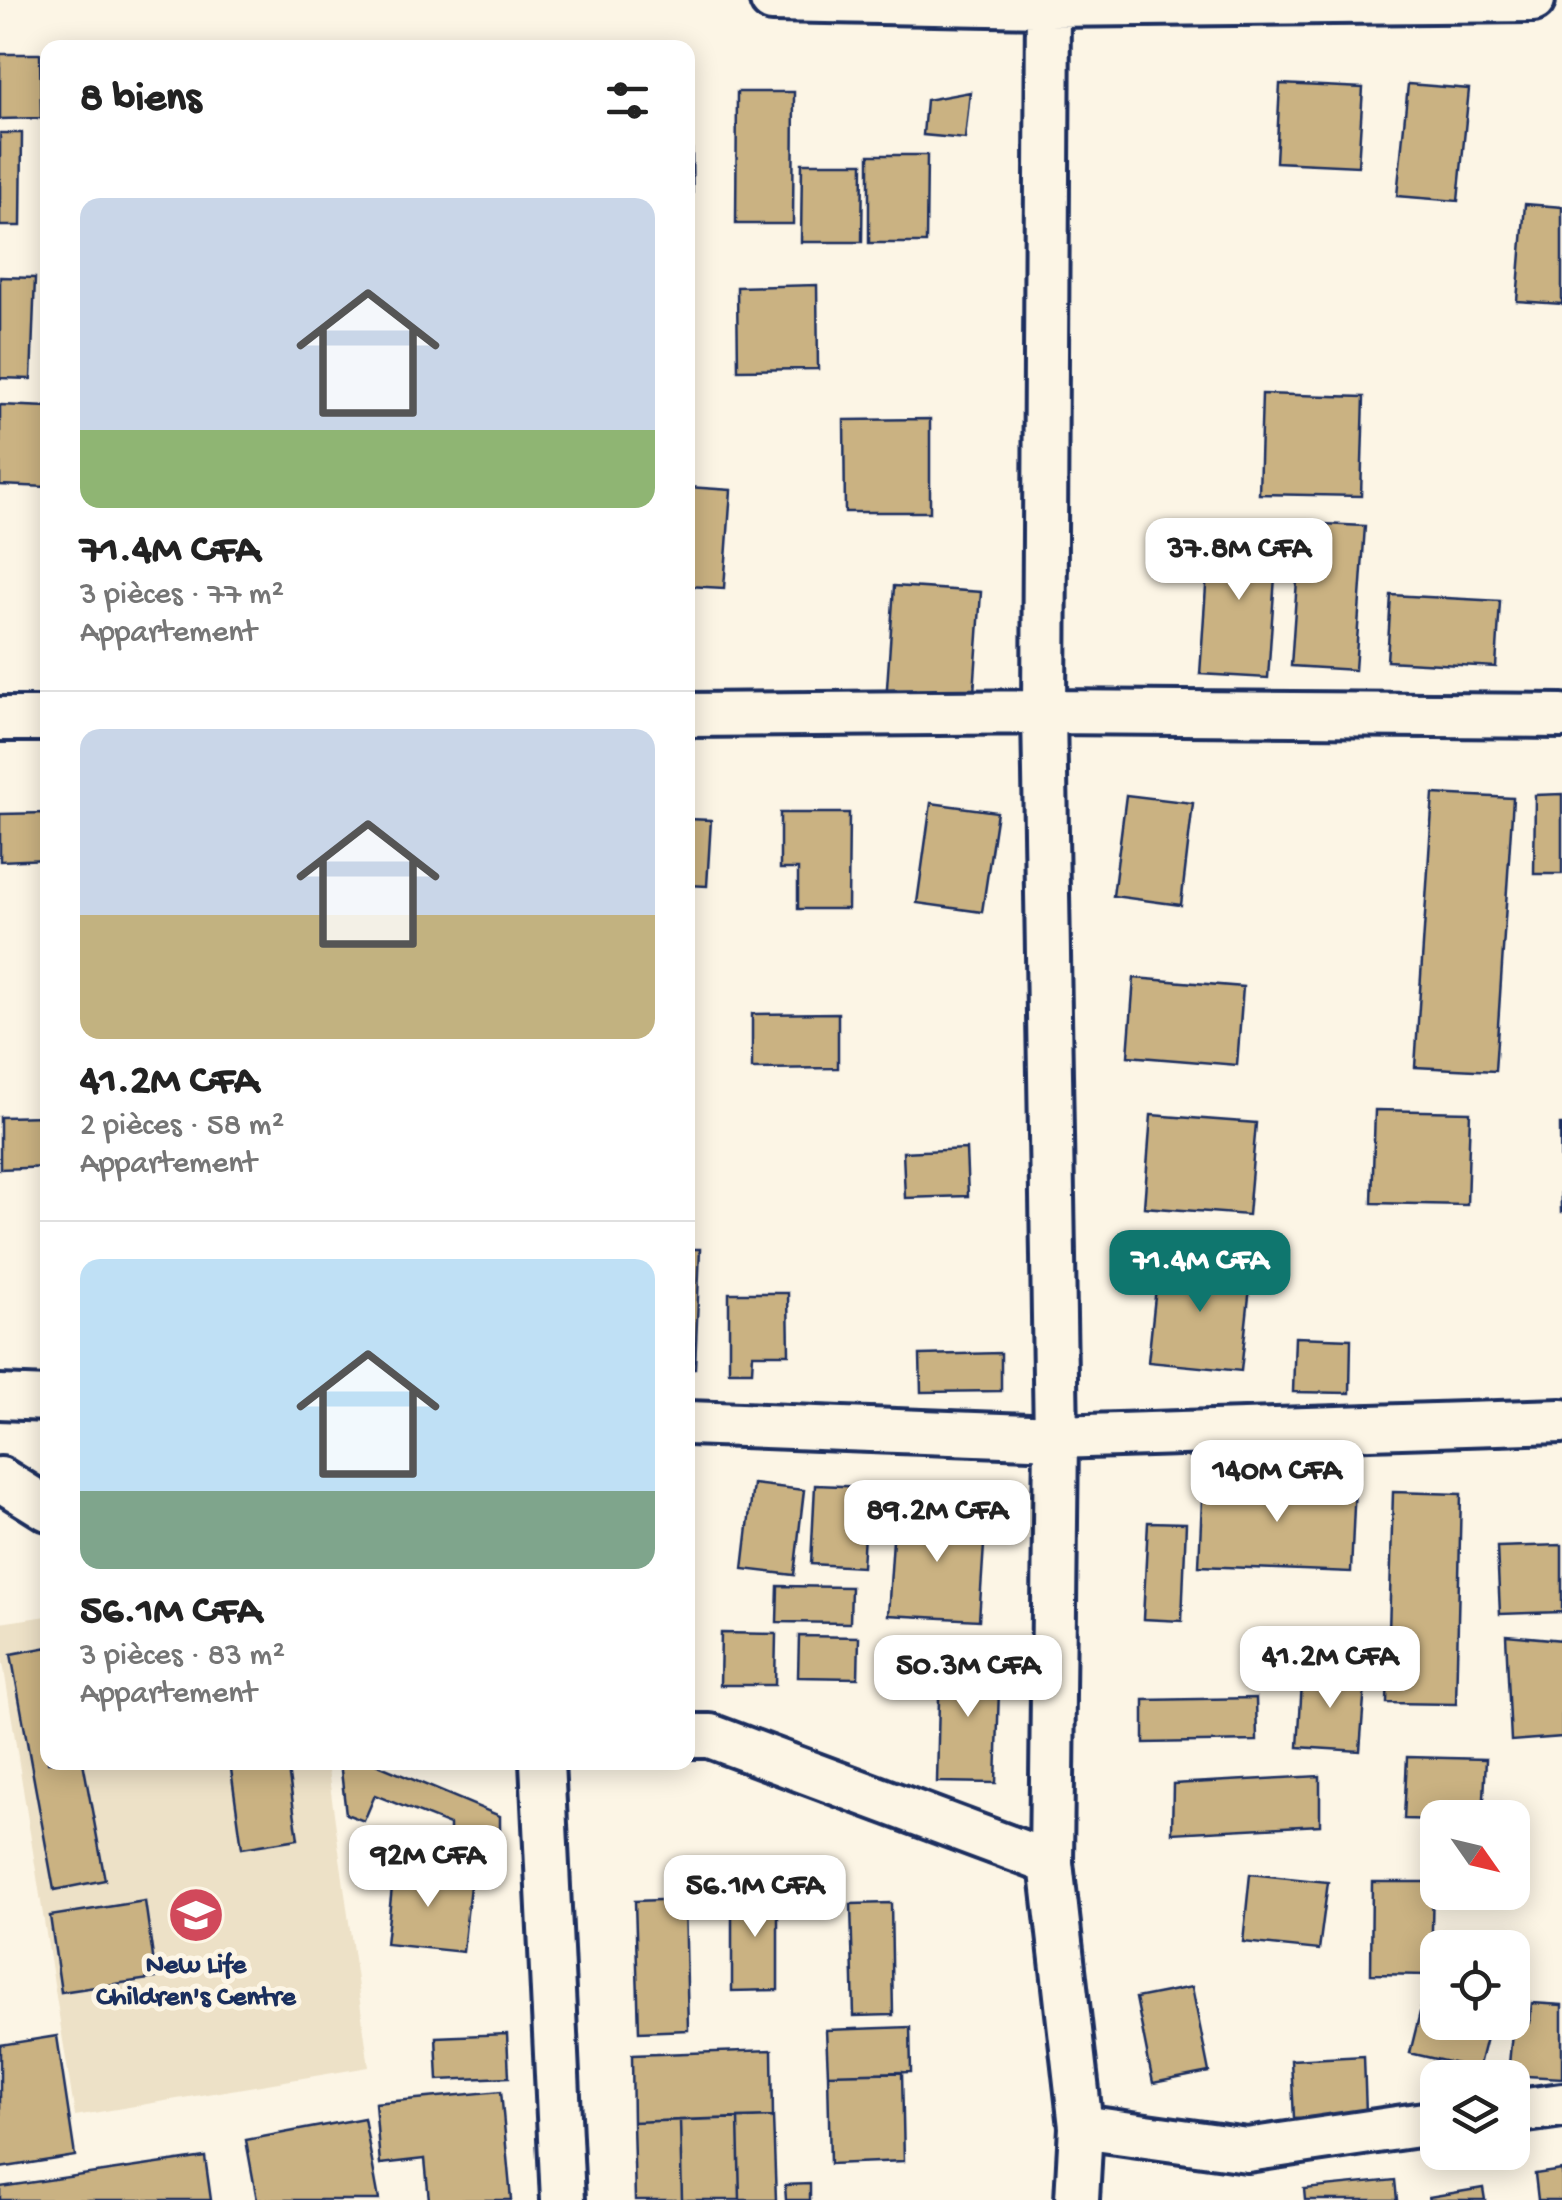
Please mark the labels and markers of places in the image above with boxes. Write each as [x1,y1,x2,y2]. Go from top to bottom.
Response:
pin: 37.8M CFA [1125,518,1353,603]
pin: 71.4M CFA [1086,1230,1314,1315]
pin: 140M CFA [1174,1440,1380,1525]
pin: 89.2M CFA [823,1480,1051,1565]
pin: 41.2M CFA [1216,1626,1444,1711]
pin: 50.3M CFA [854,1635,1082,1720]
pin: 92M CFA [336,1825,520,1910]
pin: 56.1M CFA [641,1855,869,1940]
school or university icon: New Life Children's Centre [166,1885,226,1945]
place label: New Life Children's Centre [96,1950,297,2015]

